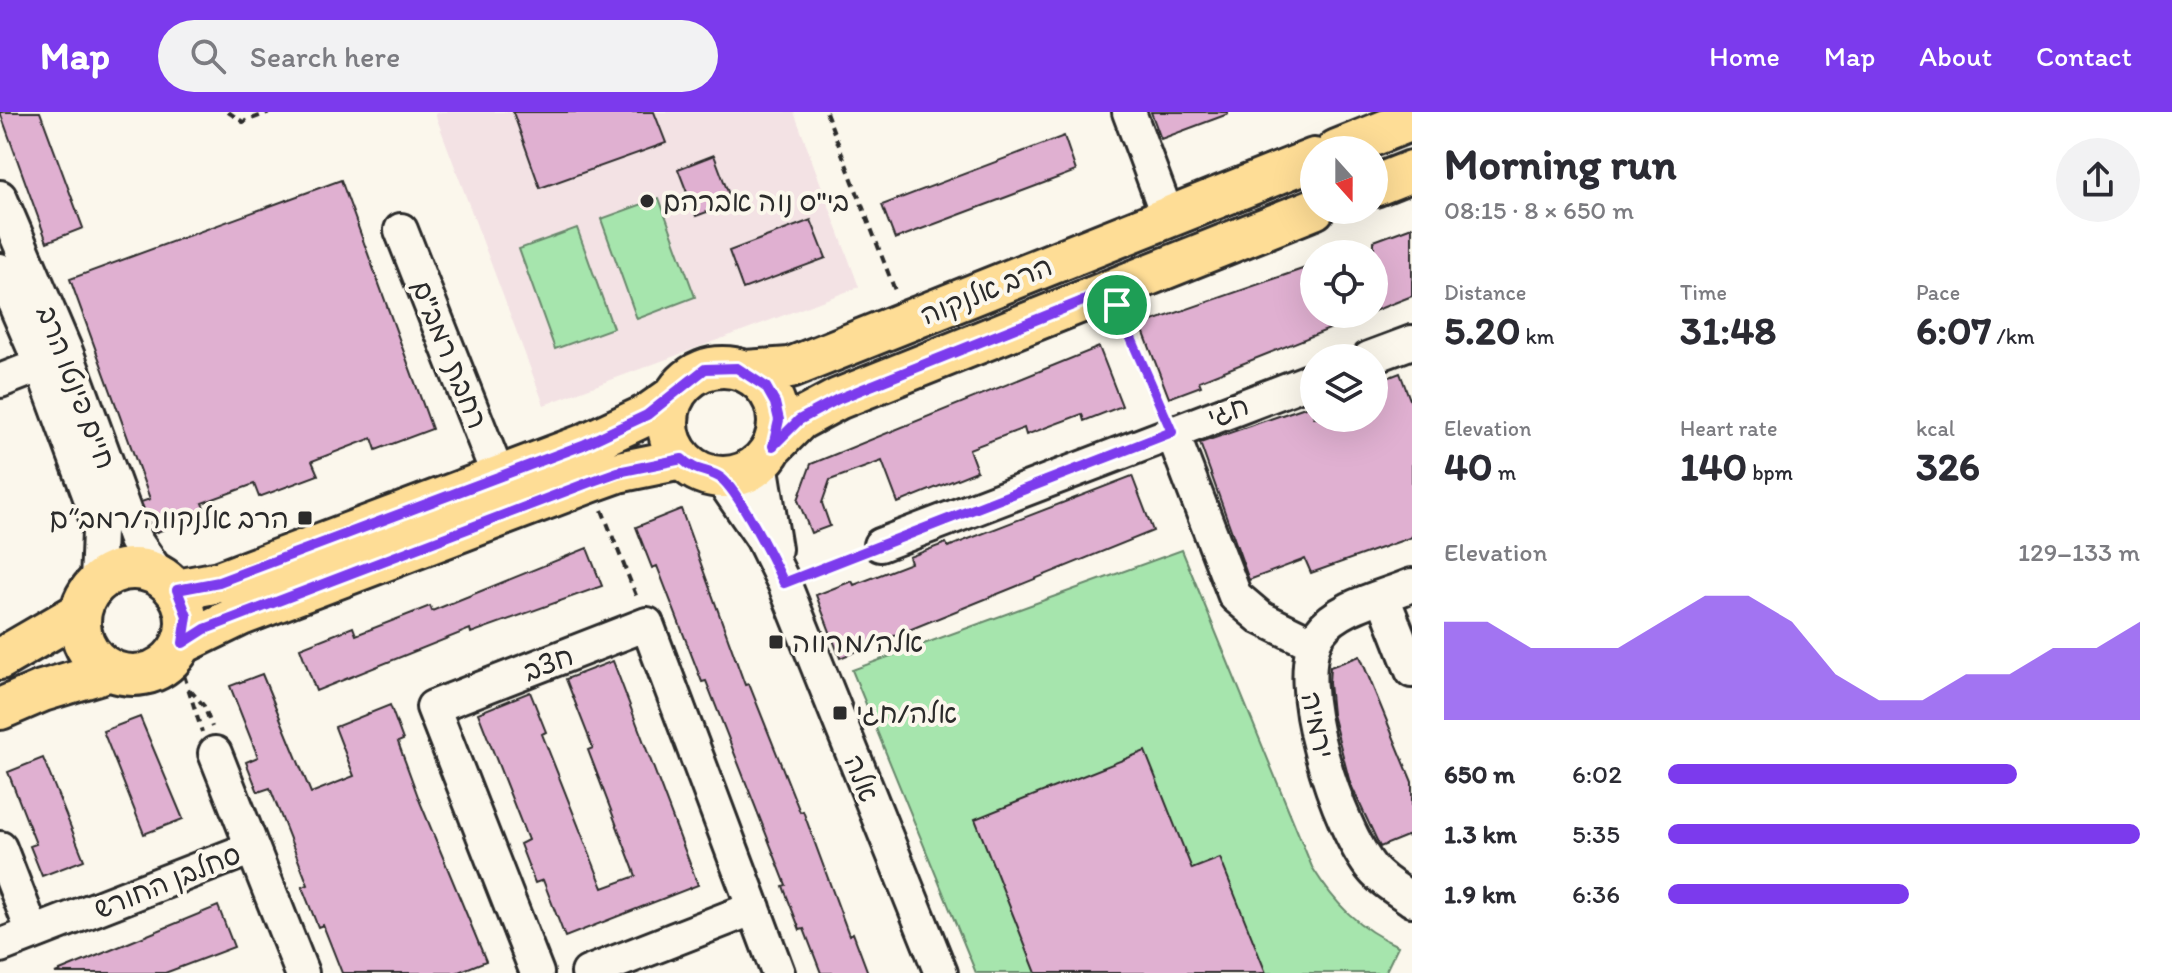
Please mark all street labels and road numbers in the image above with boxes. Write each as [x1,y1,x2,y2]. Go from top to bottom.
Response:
street label: הרב אלנקוה [915,248,1057,333]
street label: רחבת רמב"ם [405,275,495,433]
street label: חיים פינטו הרב [30,301,124,473]
street label: חגי [1203,388,1253,434]
street label: חצב [518,638,578,688]
street label: ירמיה [1294,689,1342,761]
street label: אלה [837,749,887,807]
street label: סחלבן החורש [89,836,246,927]

